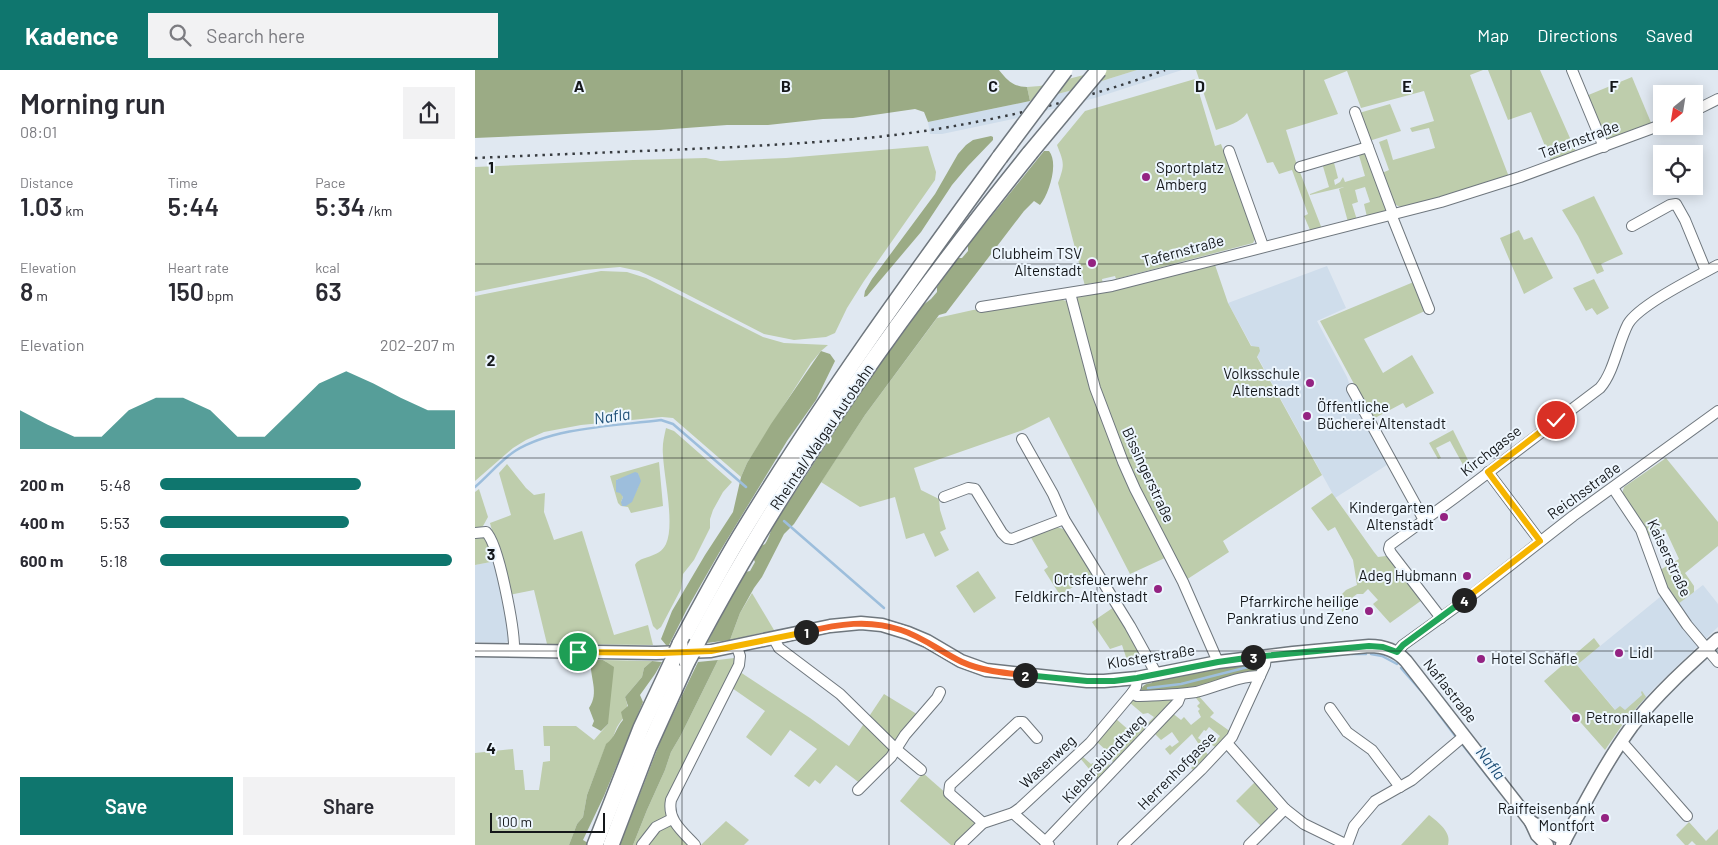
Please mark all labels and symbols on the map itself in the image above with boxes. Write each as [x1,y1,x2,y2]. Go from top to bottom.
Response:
text: A [574,76,585,95]
text: B [781,76,791,95]
text: C [988,76,998,95]
text: D [1195,76,1205,95]
text: E [1402,76,1412,95]
text: F [1610,76,1619,95]
north arrow [1653,85,1703,135]
street label: Tafernstraße [1536,116,1621,162]
text: 1 [488,157,494,176]
place label: Sportplatz Amberg [1156,158,1224,193]
marker: Sportplatz Amberg [1140,171,1152,183]
street label: Tafernstraße [1140,230,1226,270]
place label: Clubheim TSV Altenstadt [992,244,1082,279]
marker: Clubheim TSV Altenstadt [1086,257,1098,269]
text: 2 [487,350,496,369]
street label: Rheintal/Walgau Autobahn [765,360,877,513]
place label: Volksschule Altenstadt [1223,364,1300,399]
marker: Volksschule Altenstadt [1304,377,1316,389]
place label: Öffentliche Bücherei Altenstadt [1317,397,1446,432]
pin [1535,399,1577,441]
water label: Nafla [593,404,631,427]
marker: Öffentliche Bücherei Altenstadt [1301,410,1313,422]
street label: Kirchgasse [1456,421,1524,480]
street label: Bissingerstraße [1119,424,1179,525]
street label: Reichsstraße [1543,458,1623,523]
place label: Kindergarten Altenstadt [1349,498,1434,533]
marker: Kindergarten Altenstadt [1438,511,1450,523]
street label: Kaiserstraße [1644,516,1696,599]
text: 3 [487,544,495,563]
place label: Adeg Hubmann [1359,566,1457,584]
place label: Ortsfeuerwehr Feldkirch-Altenstadt [1014,570,1149,605]
marker: Adeg Hubmann [1461,570,1473,582]
marker: Ortsfeuerwehr Feldkirch-Altenstadt [1152,583,1164,595]
pin: 4 [1451,588,1477,612]
place label: Pfarrkirche heilige Pankratius und Zeno [1227,592,1359,627]
marker: Pfarrkirche heilige Pankratius und Zeno [1363,605,1375,617]
pin: 1 [793,620,819,644]
pin [557,631,599,673]
street label: Klosterstraße [1106,640,1196,672]
place label: Lidl [1629,643,1653,661]
pin: 3 [1241,644,1265,670]
marker: Lidl [1613,647,1625,659]
place label: Hotel Schäfle [1491,649,1578,667]
marker: Hotel Schäfle [1475,653,1487,665]
street label: Naflastraße [1420,655,1481,726]
pin: 2 [1013,662,1037,688]
place label: Petronillakapelle [1586,708,1694,726]
street label: Kiebersbündtweg [1058,710,1149,806]
marker: Petronillakapelle [1570,712,1582,724]
street label: Herrenhofgasse [1133,727,1219,813]
street label: Wasenweg [1016,731,1079,792]
text: 4 [486,738,496,757]
water label: Nafla [1473,742,1510,783]
place label: Raiffeisenbank Montfort [1498,799,1595,834]
scale bar [490,810,605,833]
marker: Raiffeisenbank Montfort [1599,812,1611,824]

